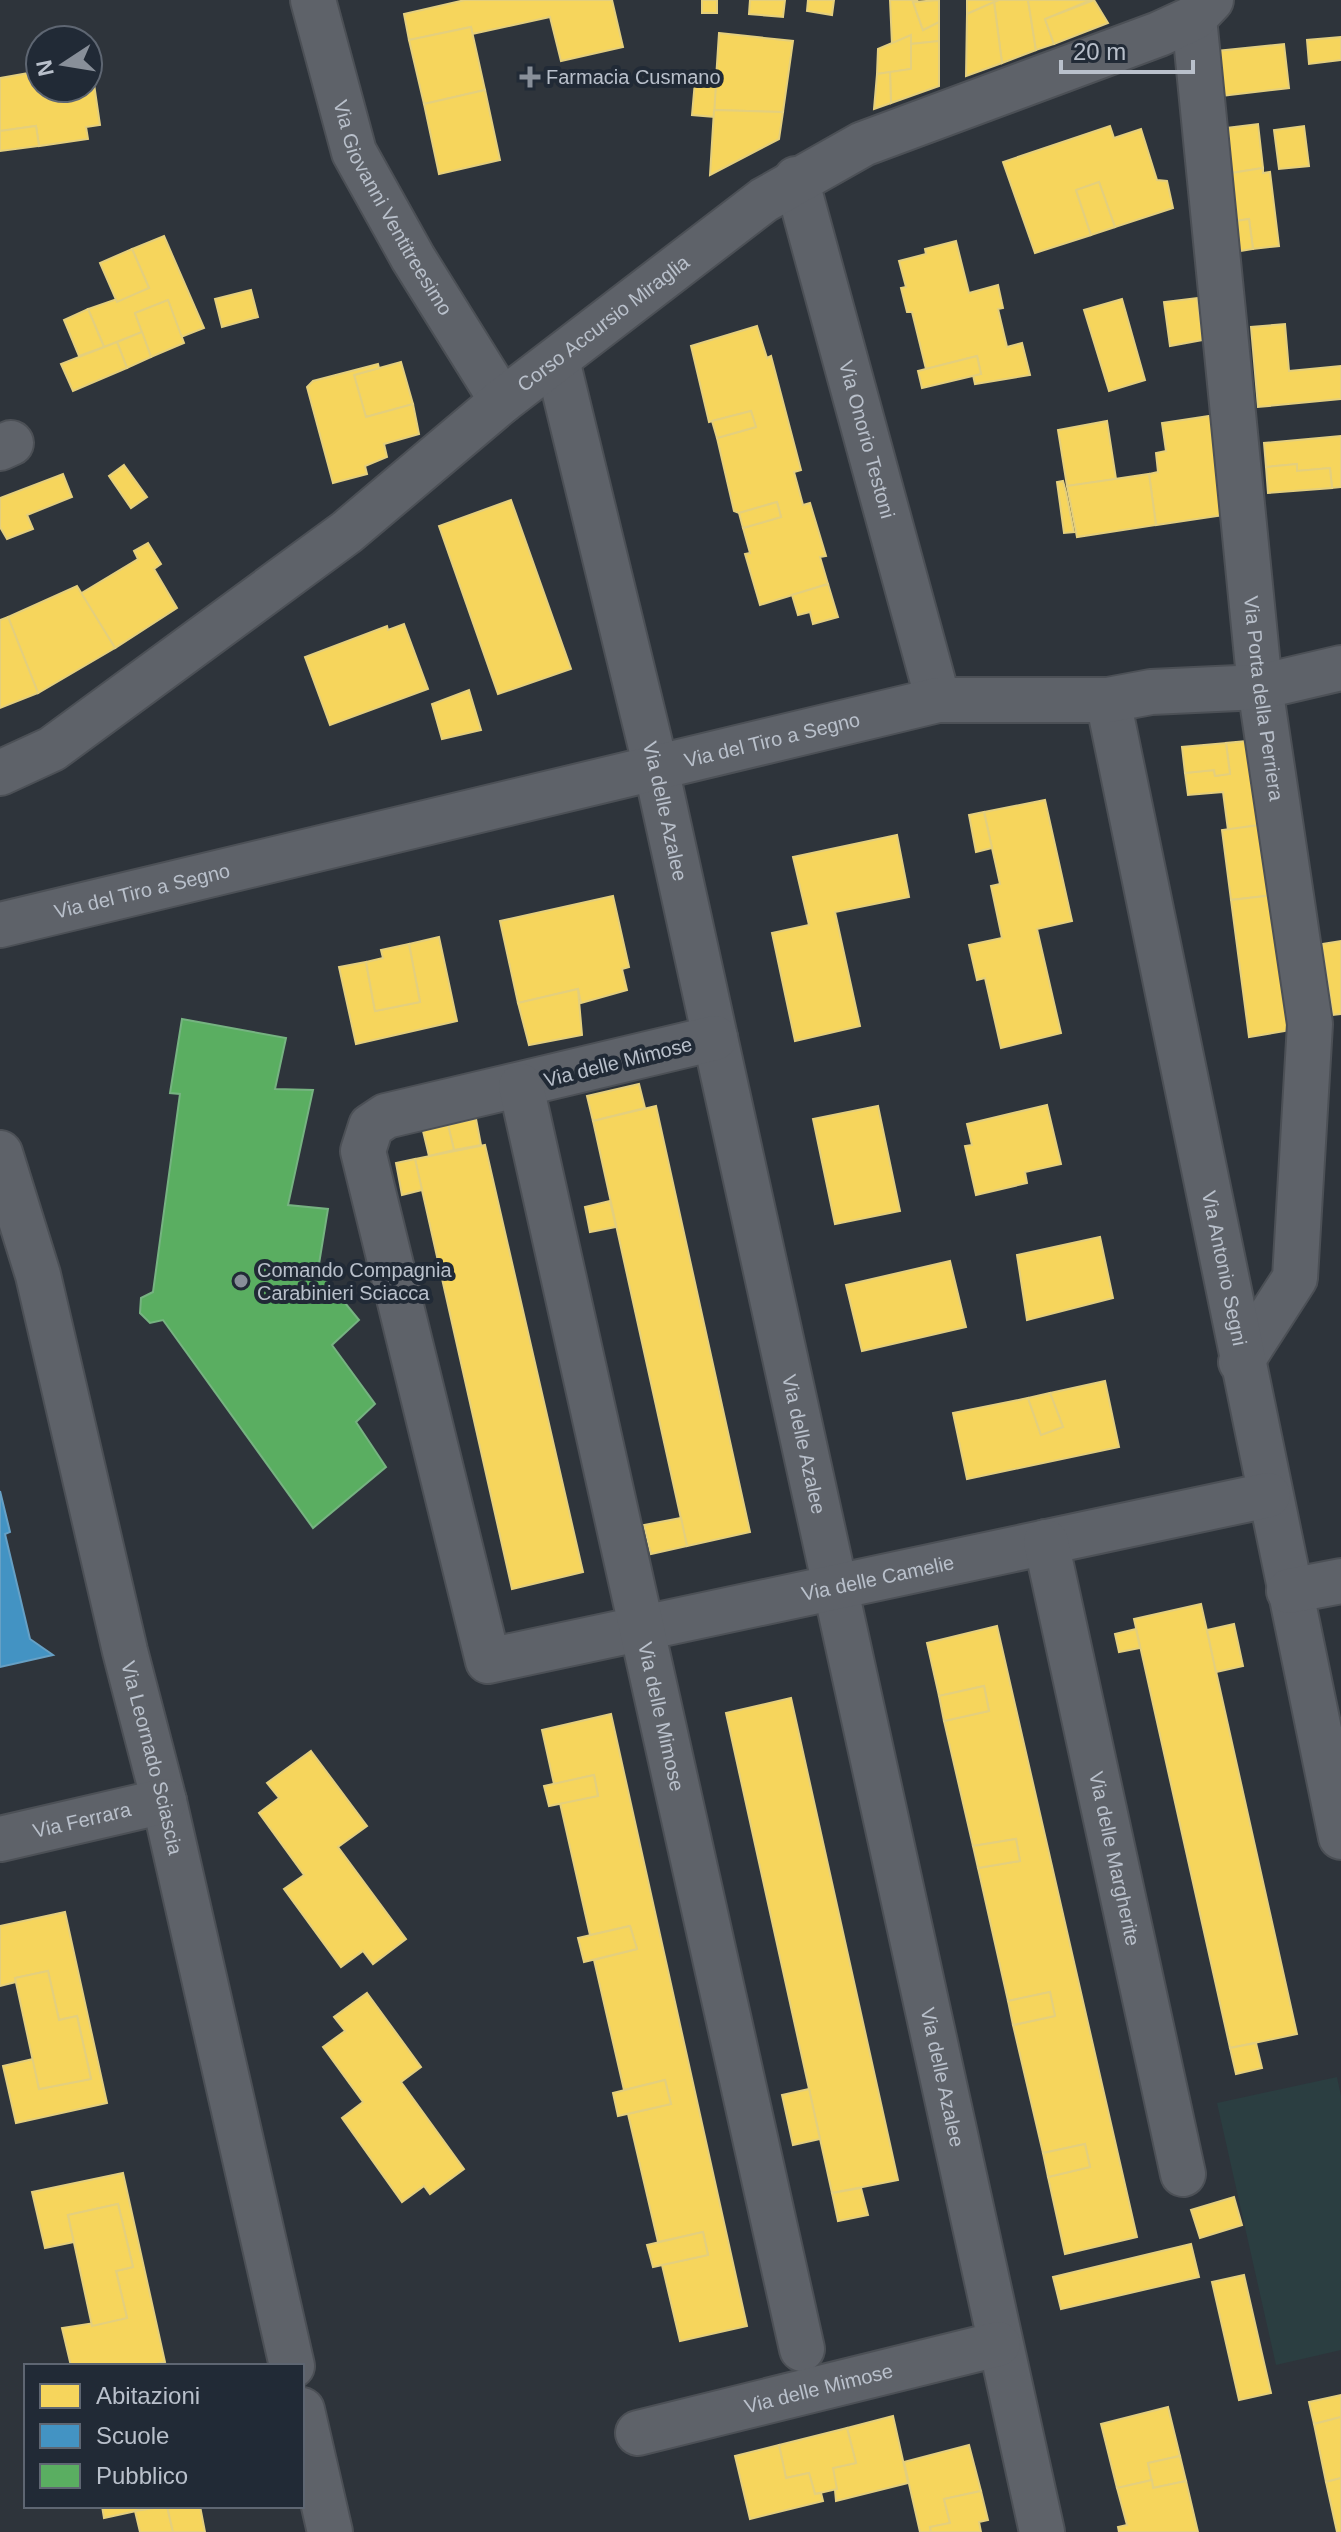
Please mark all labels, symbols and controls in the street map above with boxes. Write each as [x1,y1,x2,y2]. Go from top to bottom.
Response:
north arrow [24,24,104,104]
scale bar [1061,24,1193,74]
text: 20 m [1073,38,1126,65]
text: N [31,58,59,78]
place label: Farmacia Cusmano [546,66,721,88]
marker: Farmacia Cusmano [521,68,539,86]
street label: Via Giovanni Ventitreesimo [329,98,457,319]
street label: Corso Accursio Miraglia [513,250,694,396]
street label: Via Onorio Testoni [835,358,899,521]
street label: Via Porta della Perriera [1240,595,1288,803]
street label: Via del Tiro a Segno [682,708,862,771]
street label: Via delle Azalee [639,739,691,883]
street label: Via del Tiro a Segno [52,859,232,923]
street label: Via delle Mimose [542,1033,694,1091]
street label: Via Antonio Segni [1198,1189,1251,1348]
place label: Comando Compagnia Carabinieri Sciacca [257,1259,452,1304]
marker: Comando Compagnia Carabinieri Sciacca [232,1272,250,1290]
street label: Via delle Azalee [778,1372,830,1516]
street label: Via delle Camelie [800,1551,956,1605]
street label: Via delle Mimose [634,1640,689,1793]
street label: Via Leornado Sciascia [117,1659,187,1858]
street label: Via delle Margherite [1085,1770,1144,1948]
street label: Via Ferrara [31,1798,134,1842]
street label: Via delle Azalee [917,2005,968,2149]
street label: Via delle Mimose [742,2359,895,2417]
legend [24,2364,304,2508]
text: Abitazioni [96,2382,200,2409]
text: Scuole [96,2422,169,2449]
text: Pubblico [96,2462,188,2489]

